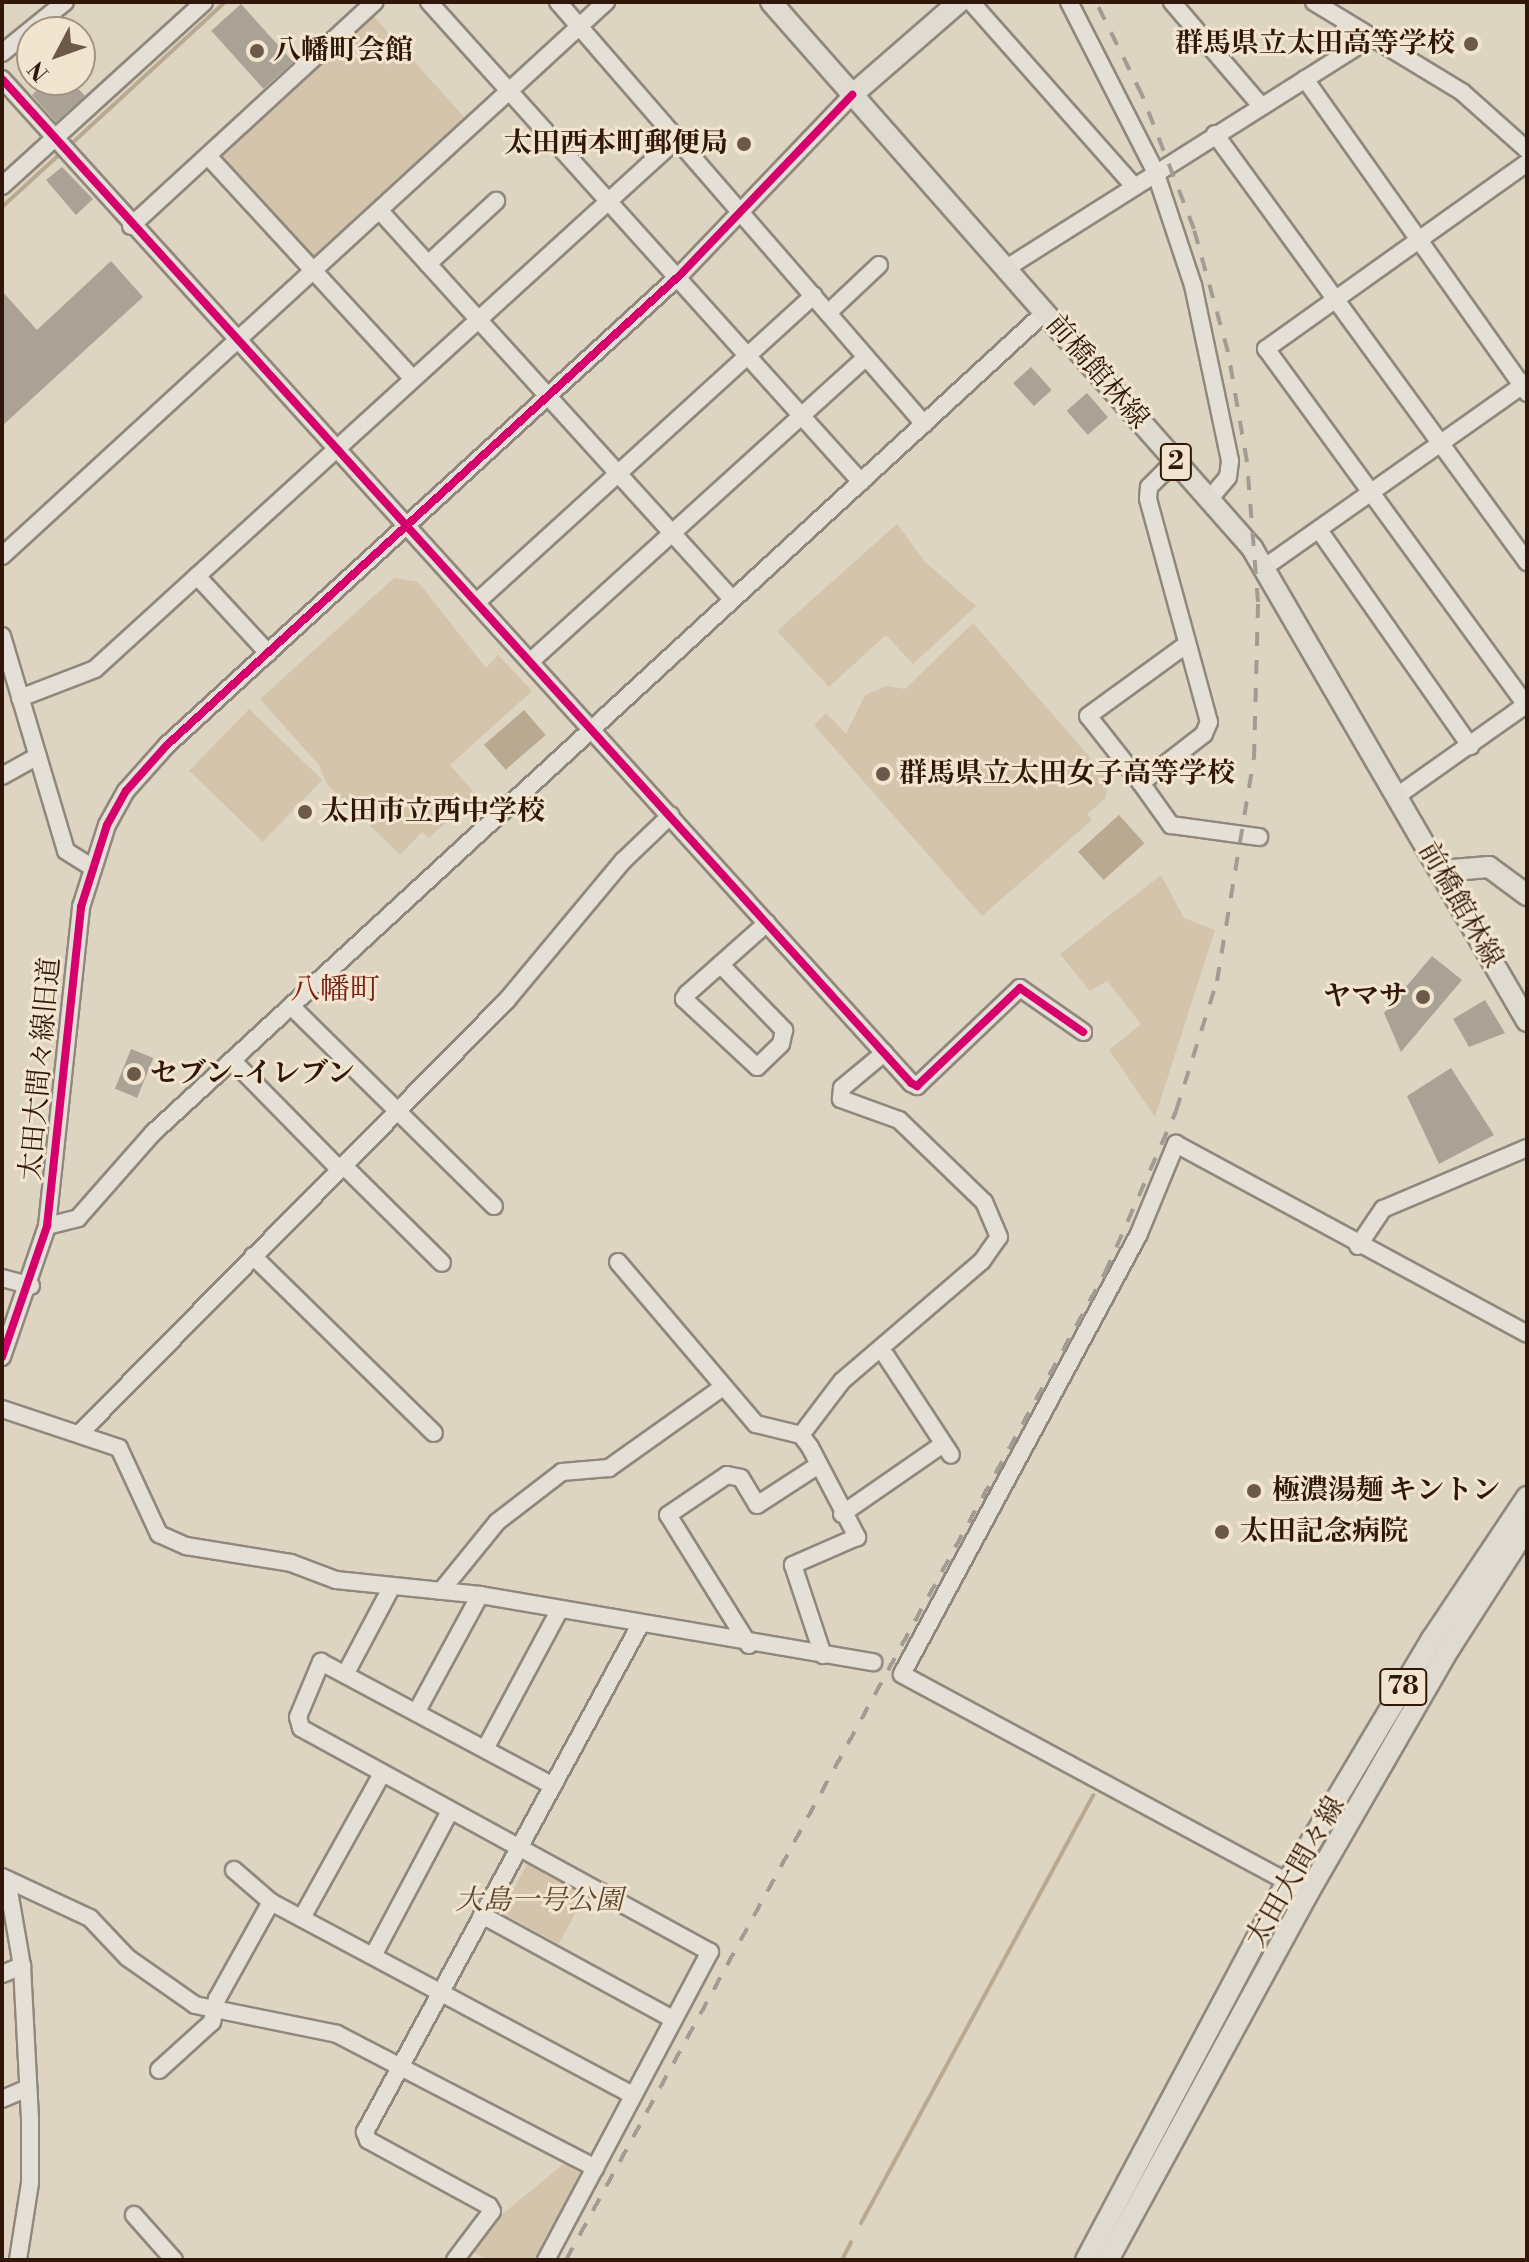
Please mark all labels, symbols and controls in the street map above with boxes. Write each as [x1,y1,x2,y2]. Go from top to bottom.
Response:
north arrow [16,16,96,96]
place label: 群馬県立太田高等学校 [1175,27,1455,61]
place label: 八幡町会館 [273,34,413,68]
marker: 群馬県立太田高等学校 [1462,35,1480,53]
marker: 八幡町会館 [248,42,266,60]
text: N [23,55,55,86]
place label: 太田西本町郵便局 [504,127,728,161]
marker: 太田西本町郵便局 [735,135,753,153]
street label: 前橋館林線 [1038,308,1156,436]
road number: 2 [1158,440,1194,484]
place label: 群馬県立太田女子高等学校 [899,757,1235,791]
marker: 群馬県立太田女子高等学校 [874,765,892,783]
place label: 太田市立西中学校 [321,795,545,829]
marker: 太田市立西中学校 [296,803,314,821]
street label: 前橋館林線 [1410,836,1510,974]
street label: 太田大間々線旧道 [15,956,67,1182]
district label: 八幡町 [290,972,380,1008]
place label: ヤマサ [1323,980,1407,1014]
marker: ヤマサ [1414,988,1432,1006]
place label: セブン-イレブン [150,1057,357,1091]
marker: セブン-イレブン [125,1065,143,1083]
place label: 極濃湯麺 キントン [1272,1474,1500,1508]
marker: 極濃湯麺 キントン [1243,1480,1265,1502]
place label: 太田記念病院 [1240,1515,1408,1549]
marker: 太田記念病院 [1211,1521,1233,1543]
road number: 78 [1379,1665,1427,1709]
street label: 太田大間々線 [1239,1791,1353,1953]
park label: 大島一号公園 [455,1884,623,1918]

